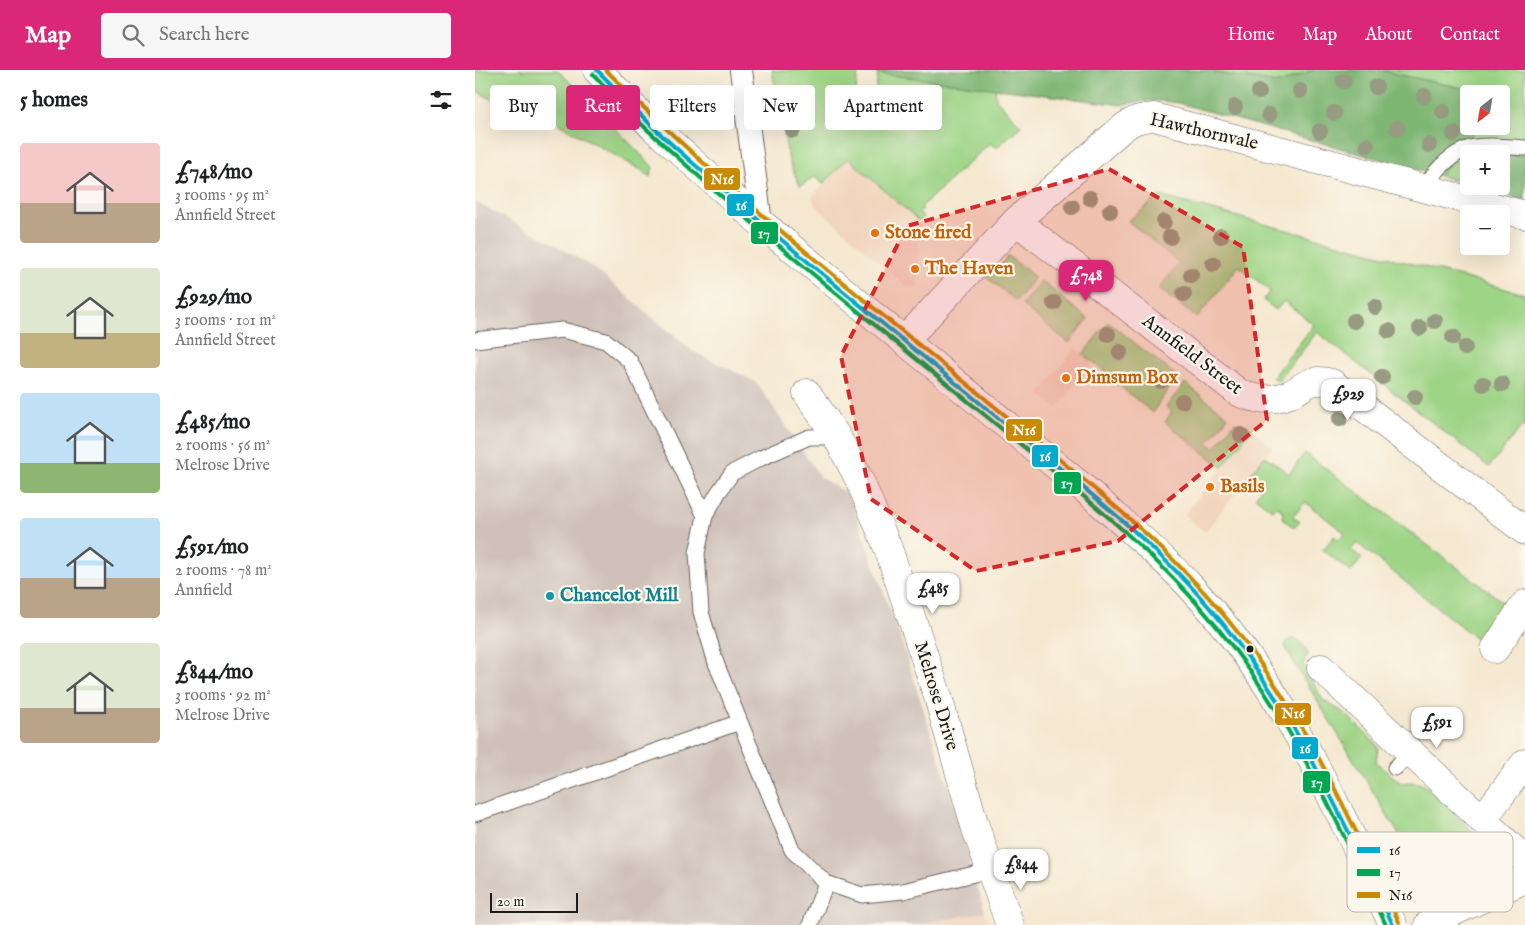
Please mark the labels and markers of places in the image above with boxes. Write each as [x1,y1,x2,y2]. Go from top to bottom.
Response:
place label: Stone fired [885,221,972,245]
marker: Stone fired [869,227,881,239]
place label: The Haven [924,257,1013,281]
pin: £748 [1056,260,1116,302]
marker: The Haven [909,263,921,275]
place label: Dimsum Box [1076,366,1179,390]
marker: Dimsum Box [1060,372,1072,384]
pin: £929 [1318,378,1378,421]
place label: Basils [1220,475,1265,499]
marker: Basils [1204,481,1216,493]
pin: £485 [903,572,963,615]
place label: Chancelot Mill [560,584,679,608]
marker: Chancelot Mill [544,590,556,602]
unlabelled marker [1245,644,1255,654]
pin: £591 [1407,706,1467,749]
pin: £844 [991,848,1051,891]

